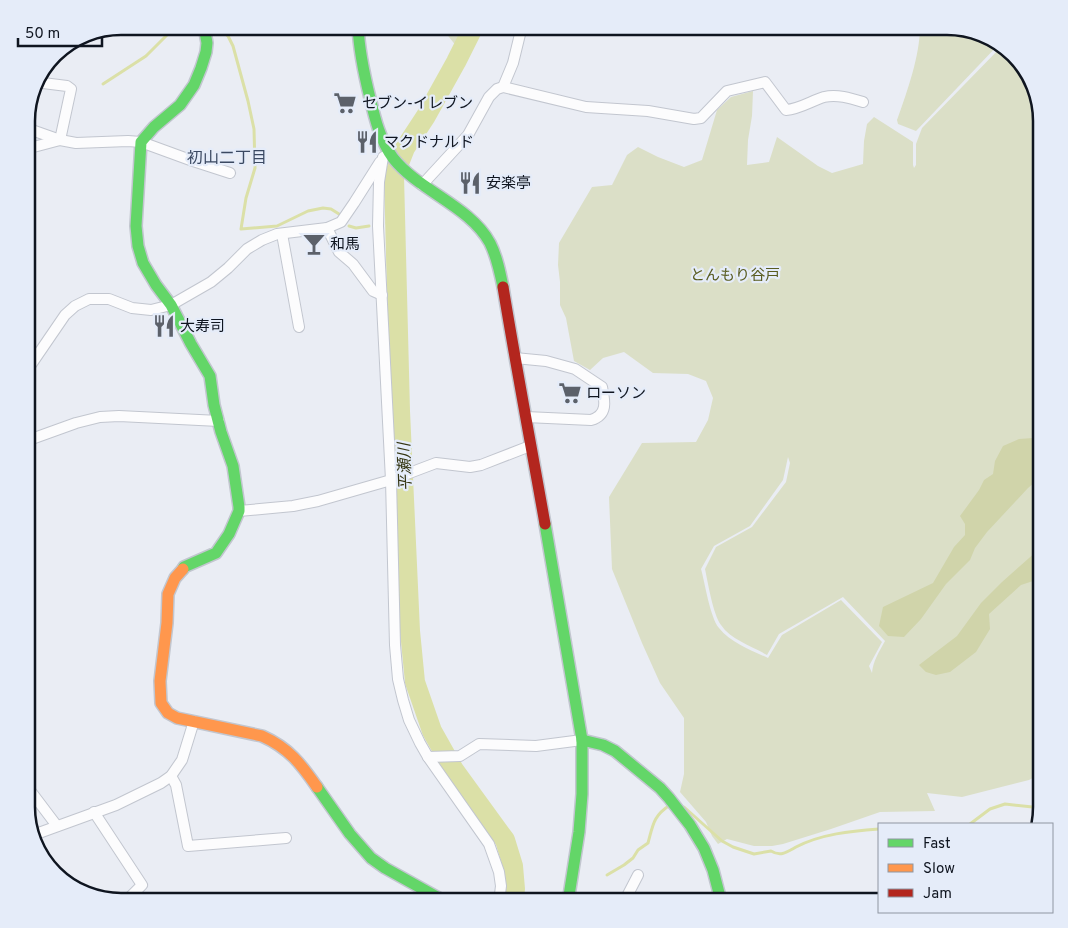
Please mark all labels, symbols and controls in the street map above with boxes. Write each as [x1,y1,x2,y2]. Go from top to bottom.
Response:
scale bar [18,15,101,47]
text: 50 m [25,25,60,44]
supermarket icon: セブン-イレブン [332,90,358,116]
place label: セブン-イレブン [362,95,473,114]
restaurant icon: マクドナルド [354,129,380,155]
place label: マクドナルド [384,134,474,153]
district label: 初山二丁目 [187,149,267,169]
restaurant icon: 安楽亭 [457,170,483,196]
place label: 安楽亭 [486,175,531,194]
bar icon: 和馬 [301,231,327,257]
place label: 和馬 [330,236,360,255]
park label: とんもり谷戸 [690,267,780,286]
restaurant icon: 大寿司 [151,313,177,339]
place label: 大寿司 [180,318,225,337]
supermarket icon: ローソン [557,380,583,406]
place label: ローソン [586,385,646,404]
water label: 平瀬川 [395,441,417,491]
legend [878,823,1053,913]
text: Fast [923,835,951,854]
text: Slow [923,860,955,879]
text: Jam [923,885,952,904]

